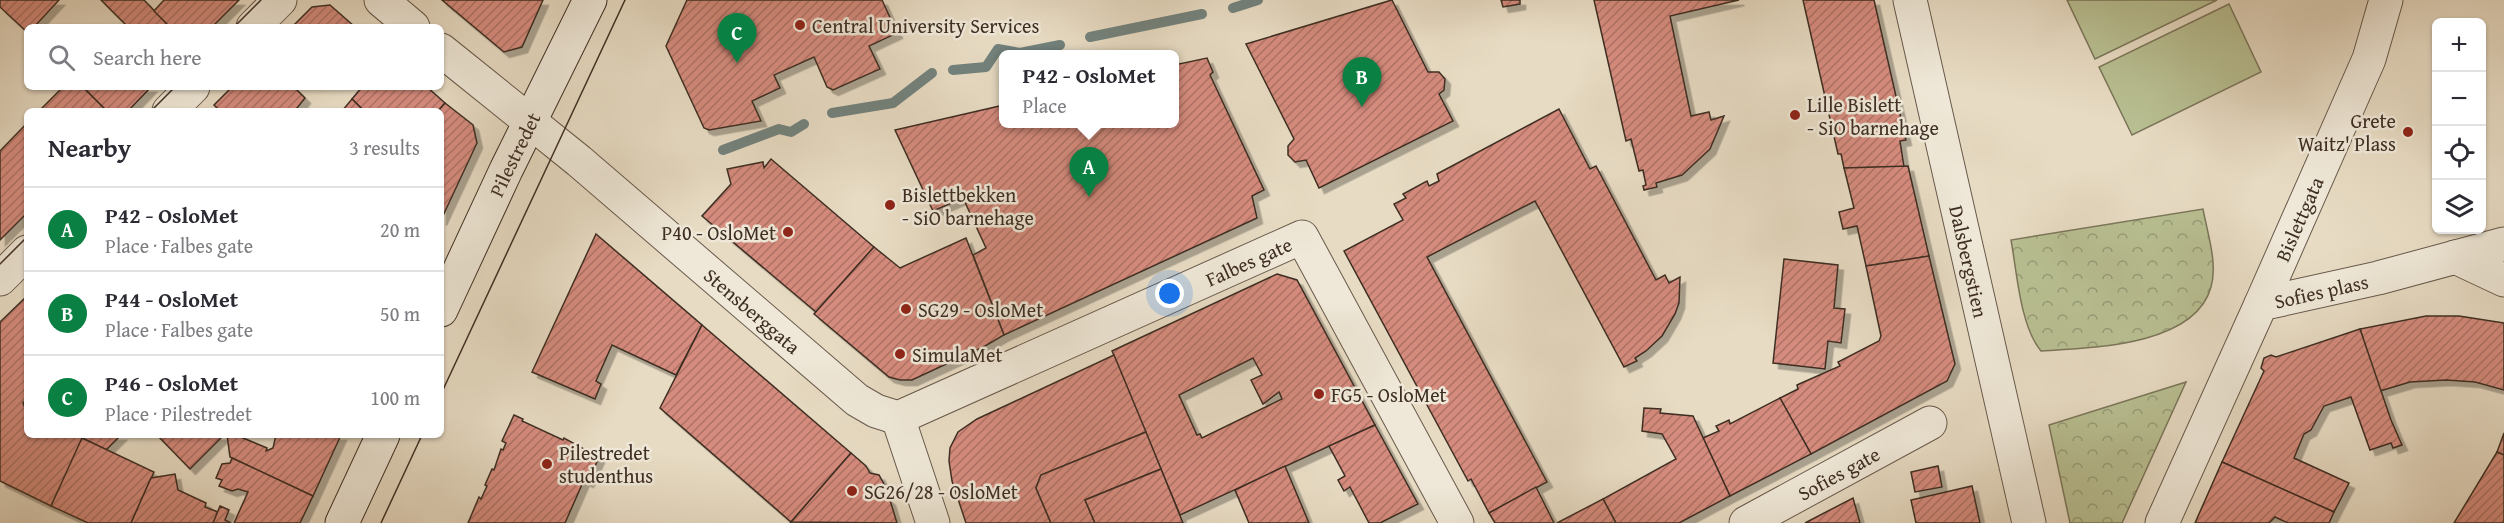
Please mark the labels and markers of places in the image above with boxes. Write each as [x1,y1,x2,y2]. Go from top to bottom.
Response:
place label: Central University Services [812,11,1039,40]
pin: C [718,14,756,63]
marker: Central University Services [793,18,807,32]
pin: B [1342,57,1382,107]
place label: Lille Bislett - SiO barnehage [1807,90,1939,142]
place label: Grete Waitz' Plass [2298,106,2396,158]
marker: Lille Bislett - SiO barnehage [1788,108,1802,122]
marker: Grete Waitz' Plass [2401,125,2415,139]
pin: A [1070,148,1108,197]
place label: Bislettbekken - SiO barnehage [902,180,1034,232]
marker: Bislettbekken - SiO barnehage [883,198,897,212]
place label: P40 - OsloMet [662,218,776,247]
marker: P40 - OsloMet [781,225,795,239]
place label: SG29 - OsloMet [918,295,1043,324]
marker: SG29 - OsloMet [899,302,913,316]
place label: SimulaMet [912,340,1002,369]
marker: SimulaMet [893,347,907,361]
place label: FG5 - OsloMet [1331,380,1447,409]
marker: FG5 - OsloMet [1312,387,1326,401]
place label: Pilestredet studenthus [559,438,653,490]
marker: Pilestredet studenthus [540,457,554,471]
place label: SG26/28 - OsloMet [864,477,1018,506]
marker: SG26/28 - OsloMet [845,484,859,498]

